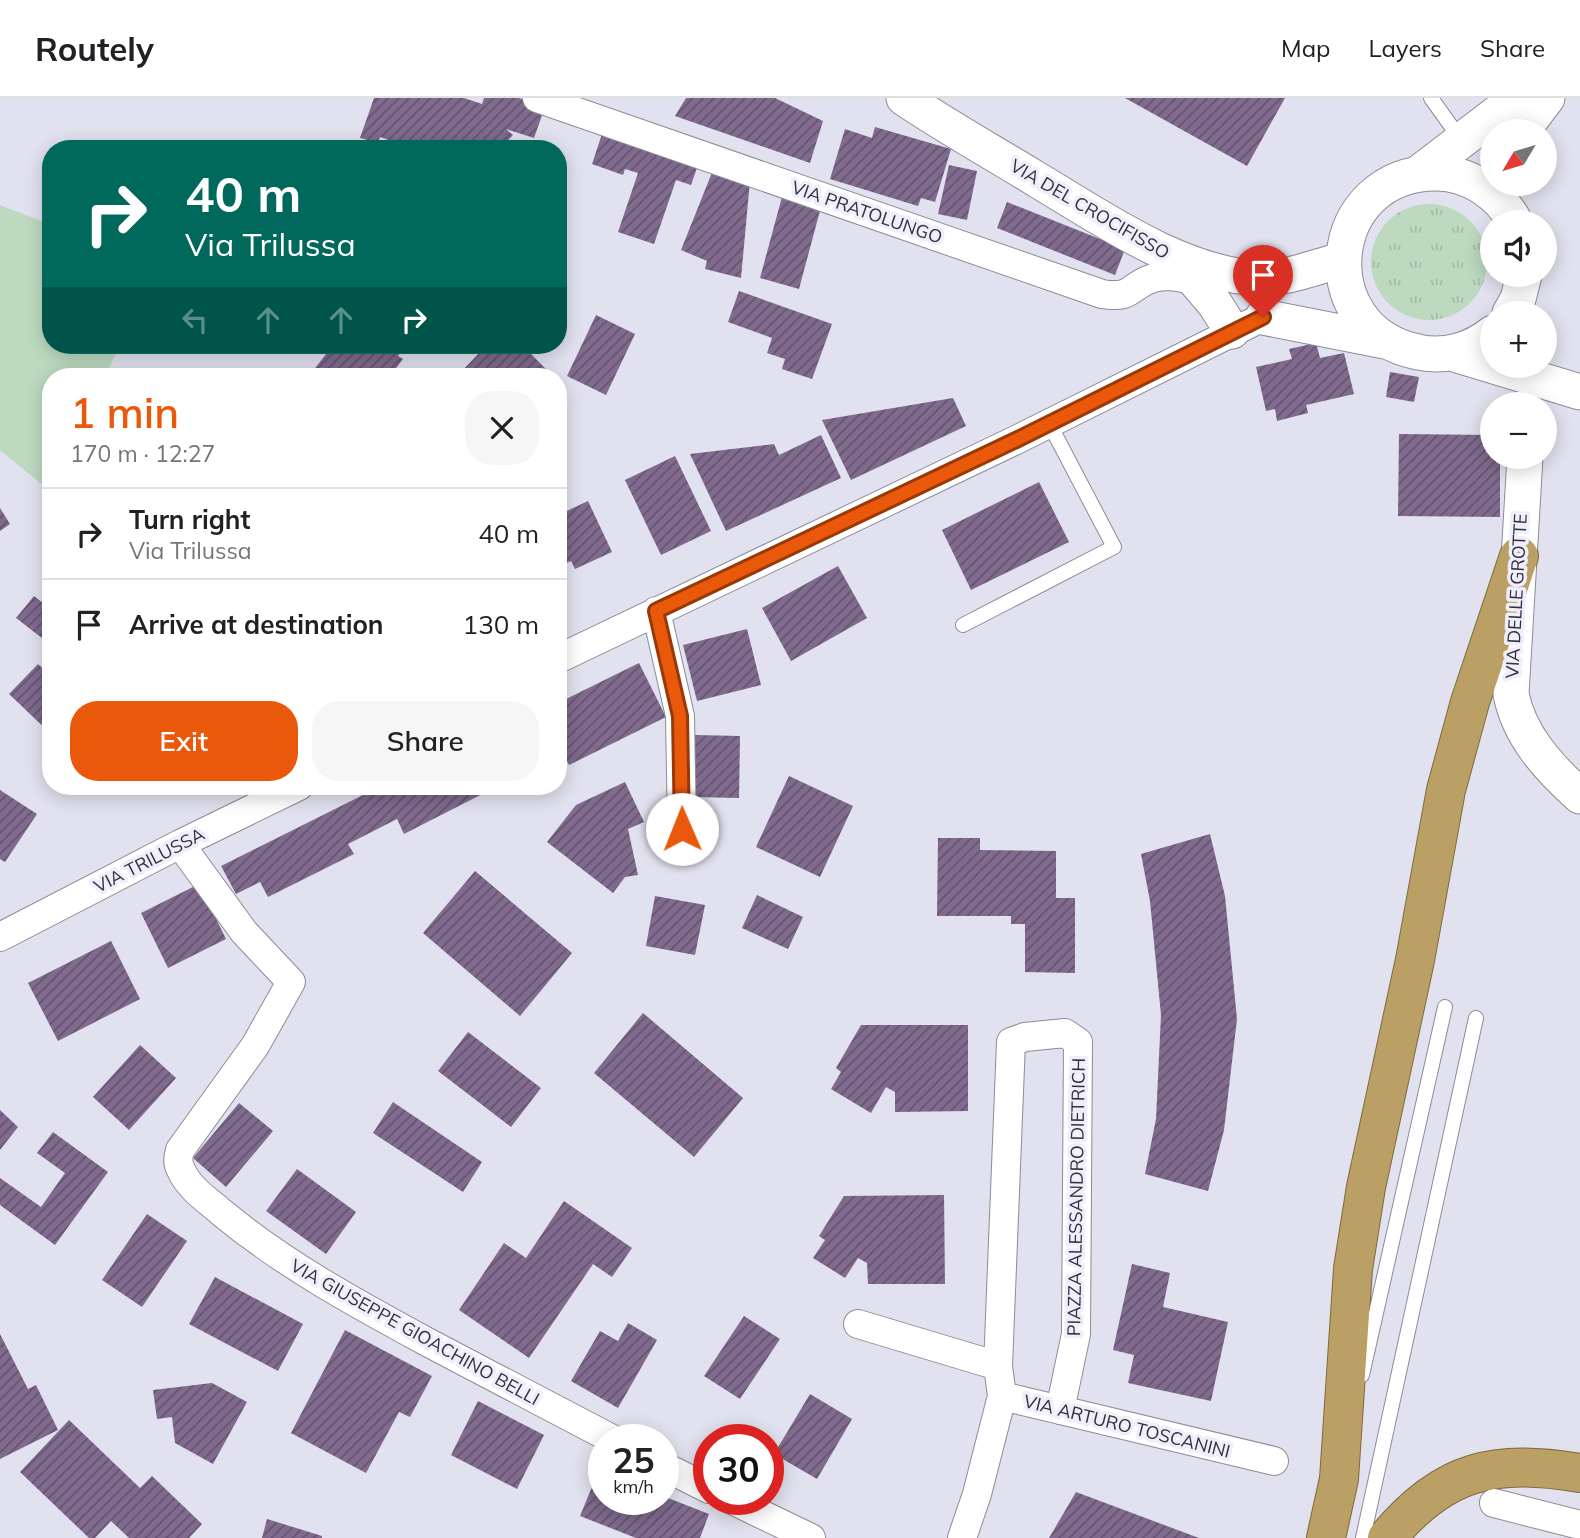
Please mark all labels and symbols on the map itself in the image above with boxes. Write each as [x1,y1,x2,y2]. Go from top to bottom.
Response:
north arrow [1480,119,1558,196]
street label: VIA DEL CROCIFISSO [1006,154,1174,264]
street label: VIA PRATOLUNGO [789,175,945,249]
pin [1233,245,1293,317]
street label: VIA DELLE GROTTE [1500,513,1532,679]
position arrow [645,792,719,866]
street label: VIA TRILUSSA [90,822,208,898]
street label: PIAZZA ALESSANDRO DIETRICH [1062,1058,1090,1336]
street label: VIA GIUSEPPE GIOACHINO BELLI [287,1254,543,1410]
street label: VIA ARTURO TOSCANINI [1021,1389,1233,1463]
speed limit sign: 30 [693,1424,784,1515]

